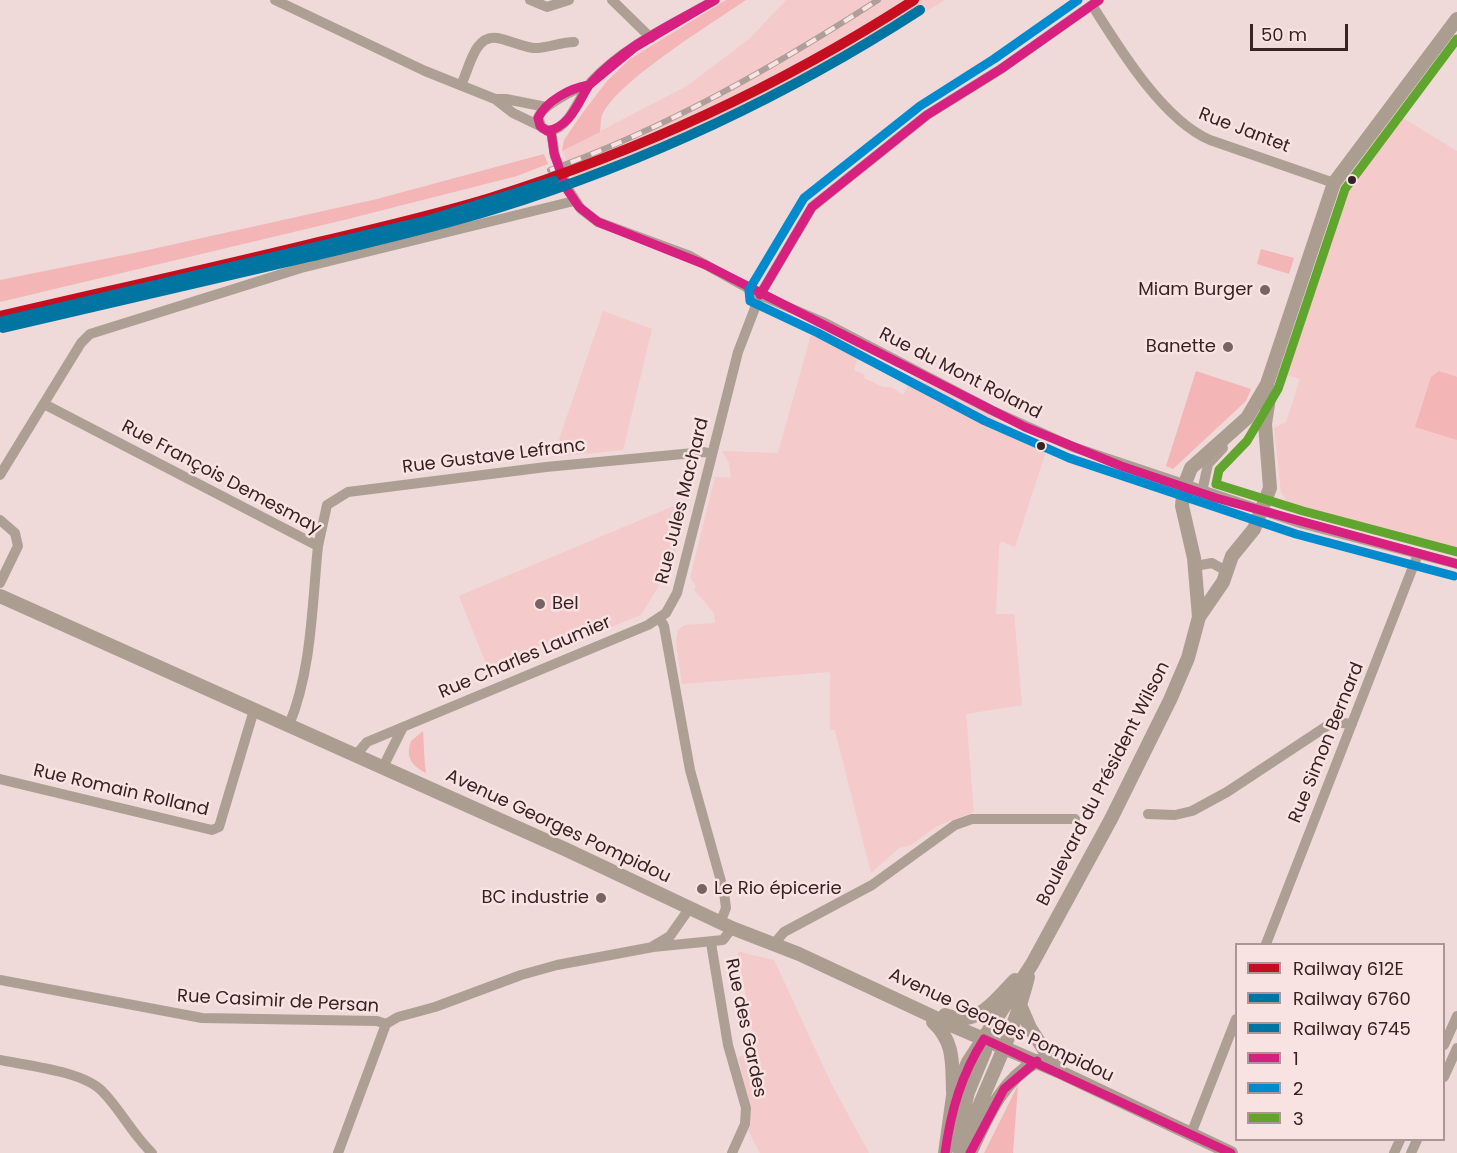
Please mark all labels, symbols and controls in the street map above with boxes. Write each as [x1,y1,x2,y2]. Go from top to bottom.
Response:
scale bar [1253,12,1350,50]
text: 50 m [1261,22,1307,47]
street label: Rue Jantet [1195,104,1293,158]
unlabelled marker [1346,174,1358,186]
place label: Miam Burger [1138,279,1253,301]
marker: Miam Burger [1258,283,1272,297]
street label: Rue du Mont Roland [875,324,1045,424]
place label: Banette [1146,336,1216,358]
marker: Banette [1221,340,1235,354]
street label: Rue François Demesmay [118,416,324,540]
street label: Rue Jules Machard [652,416,714,586]
street label: Rue Gustave Lefranc [401,435,587,479]
unlabelled marker [1035,440,1047,452]
place label: Bel [552,593,579,615]
marker: Bel [533,597,547,611]
street label: Rue Charles Laumier [436,612,614,704]
street label: Boulevard du Président Wilson [1033,658,1175,910]
street label: Rue Simon Bernard [1285,660,1369,826]
street label: Rue Romain Rolland [31,760,211,822]
street label: Avenue Georges Pompidou [442,765,674,889]
place label: Le Rio épicerie [714,878,842,900]
marker: Le Rio épicerie [695,882,709,896]
place label: BC industrie [481,887,589,909]
marker: BC industrie [594,891,608,905]
legend [1235,943,1445,1141]
text: Railway 612E [1293,956,1404,981]
street label: Rue des Gardes [720,957,770,1099]
street label: Avenue Georges Pompidou [885,964,1117,1088]
street label: Rue Casimir de Persan [176,986,380,1018]
text: Railway 6760 [1293,986,1411,1011]
text: Railway 6745 [1293,1016,1411,1041]
text: 1 [1293,1046,1299,1071]
text: 2 [1293,1076,1303,1101]
text: 3 [1293,1106,1304,1131]

